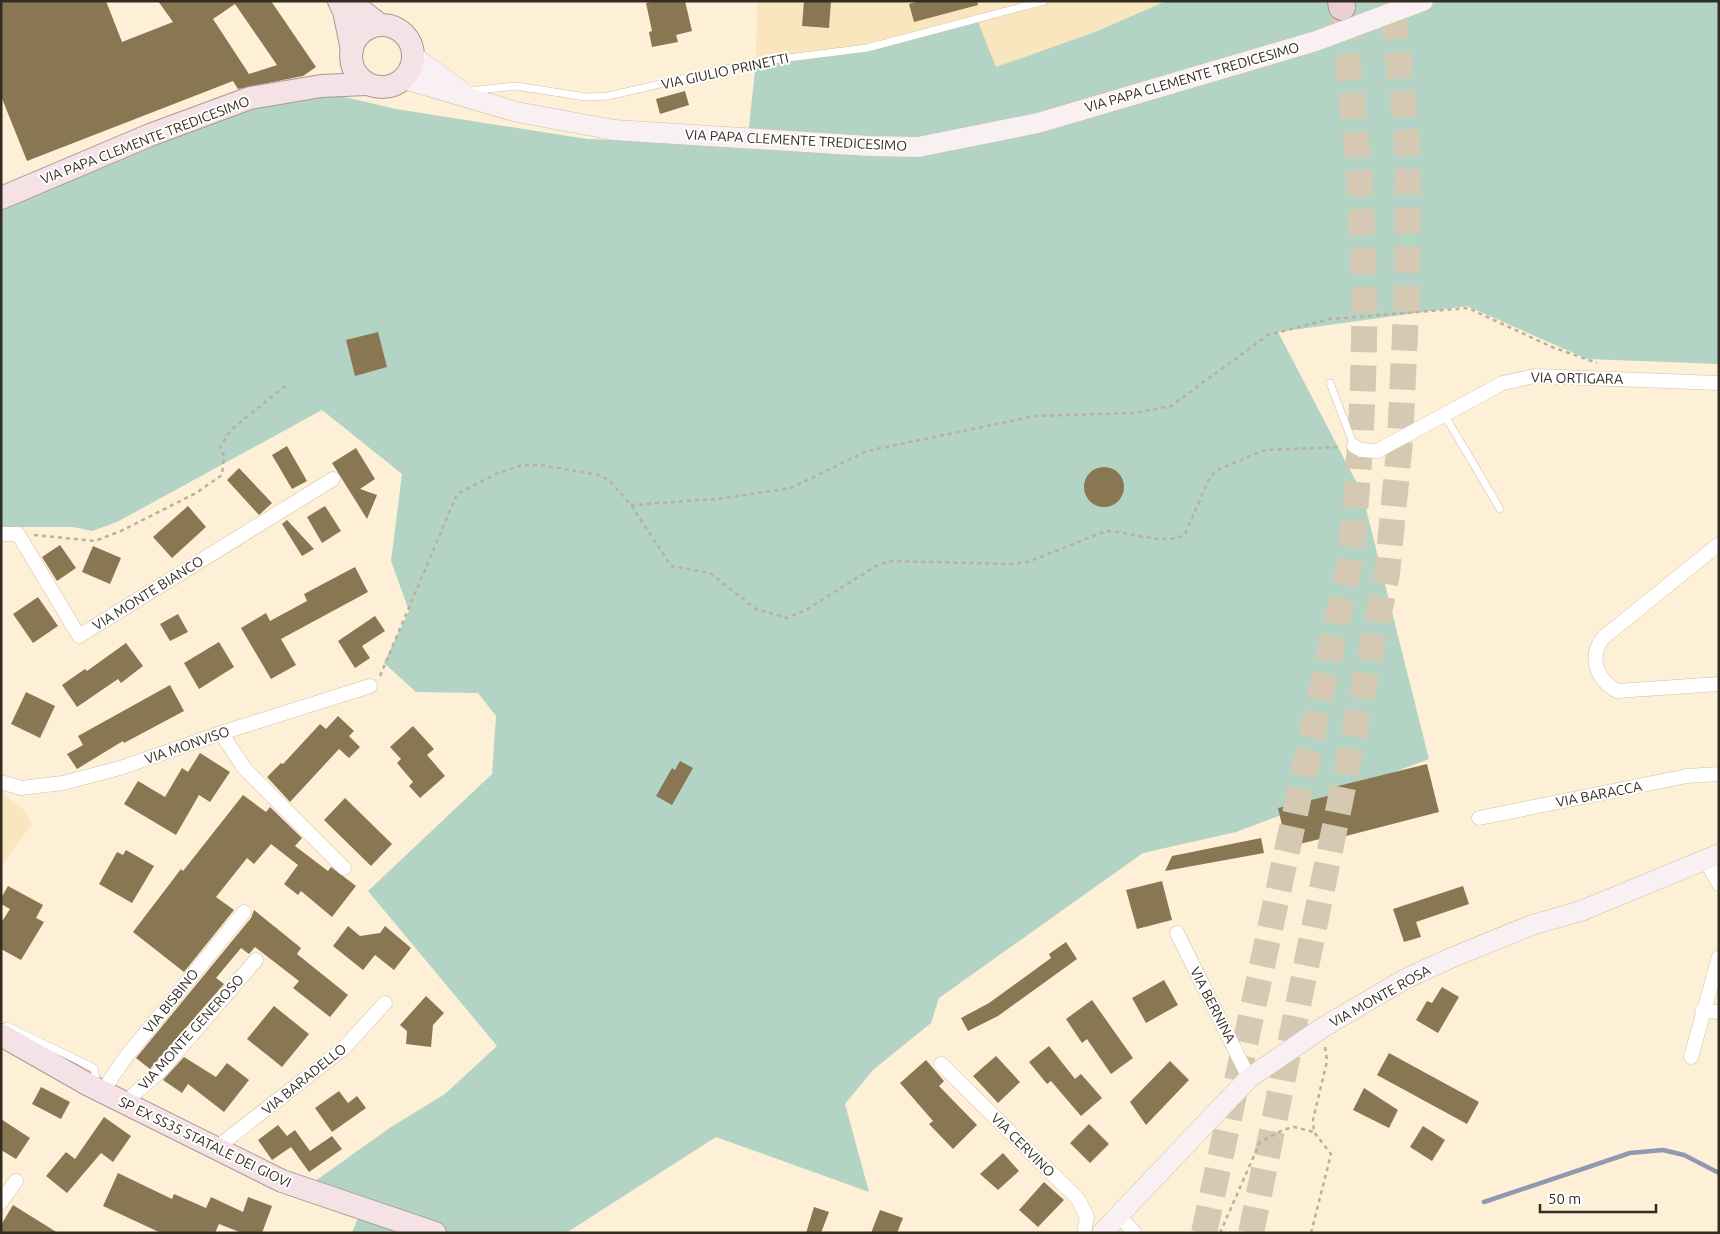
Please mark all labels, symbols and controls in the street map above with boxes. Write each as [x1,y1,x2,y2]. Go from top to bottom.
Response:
street label: VIA PAPA CLEMENTE TREDICESIMO [1083,39,1301,115]
street label: VIA GIULIO PRINETTI [660,50,790,92]
street label: VIA PAPA CLEMENTE TREDICESIMO [38,93,252,187]
street label: VIA PAPA CLEMENTE TREDICESIMO [685,126,908,154]
street label: VIA ORTIGARA [1531,369,1623,387]
street label: VIA MONTE BIANCO [90,552,206,634]
street label: VIA MONVISO [143,723,232,767]
street label: VIA BARACCA [1555,778,1643,810]
street label: VIA MONTE ROSA [1327,962,1433,1030]
street label: VIA BERNINA [1187,964,1239,1046]
street label: VIA BISBINO [140,966,202,1036]
street label: VIA MONTE GENEROSO [135,971,247,1093]
street label: VIA BARADELLO [259,1040,349,1118]
street label: SP EX SS35 STATALE DEI GIOVI [116,1093,294,1191]
street label: VIA CERVINO [988,1110,1058,1180]
scale bar [1540,1182,1656,1214]
text: 50 m [1548,1190,1581,1207]

